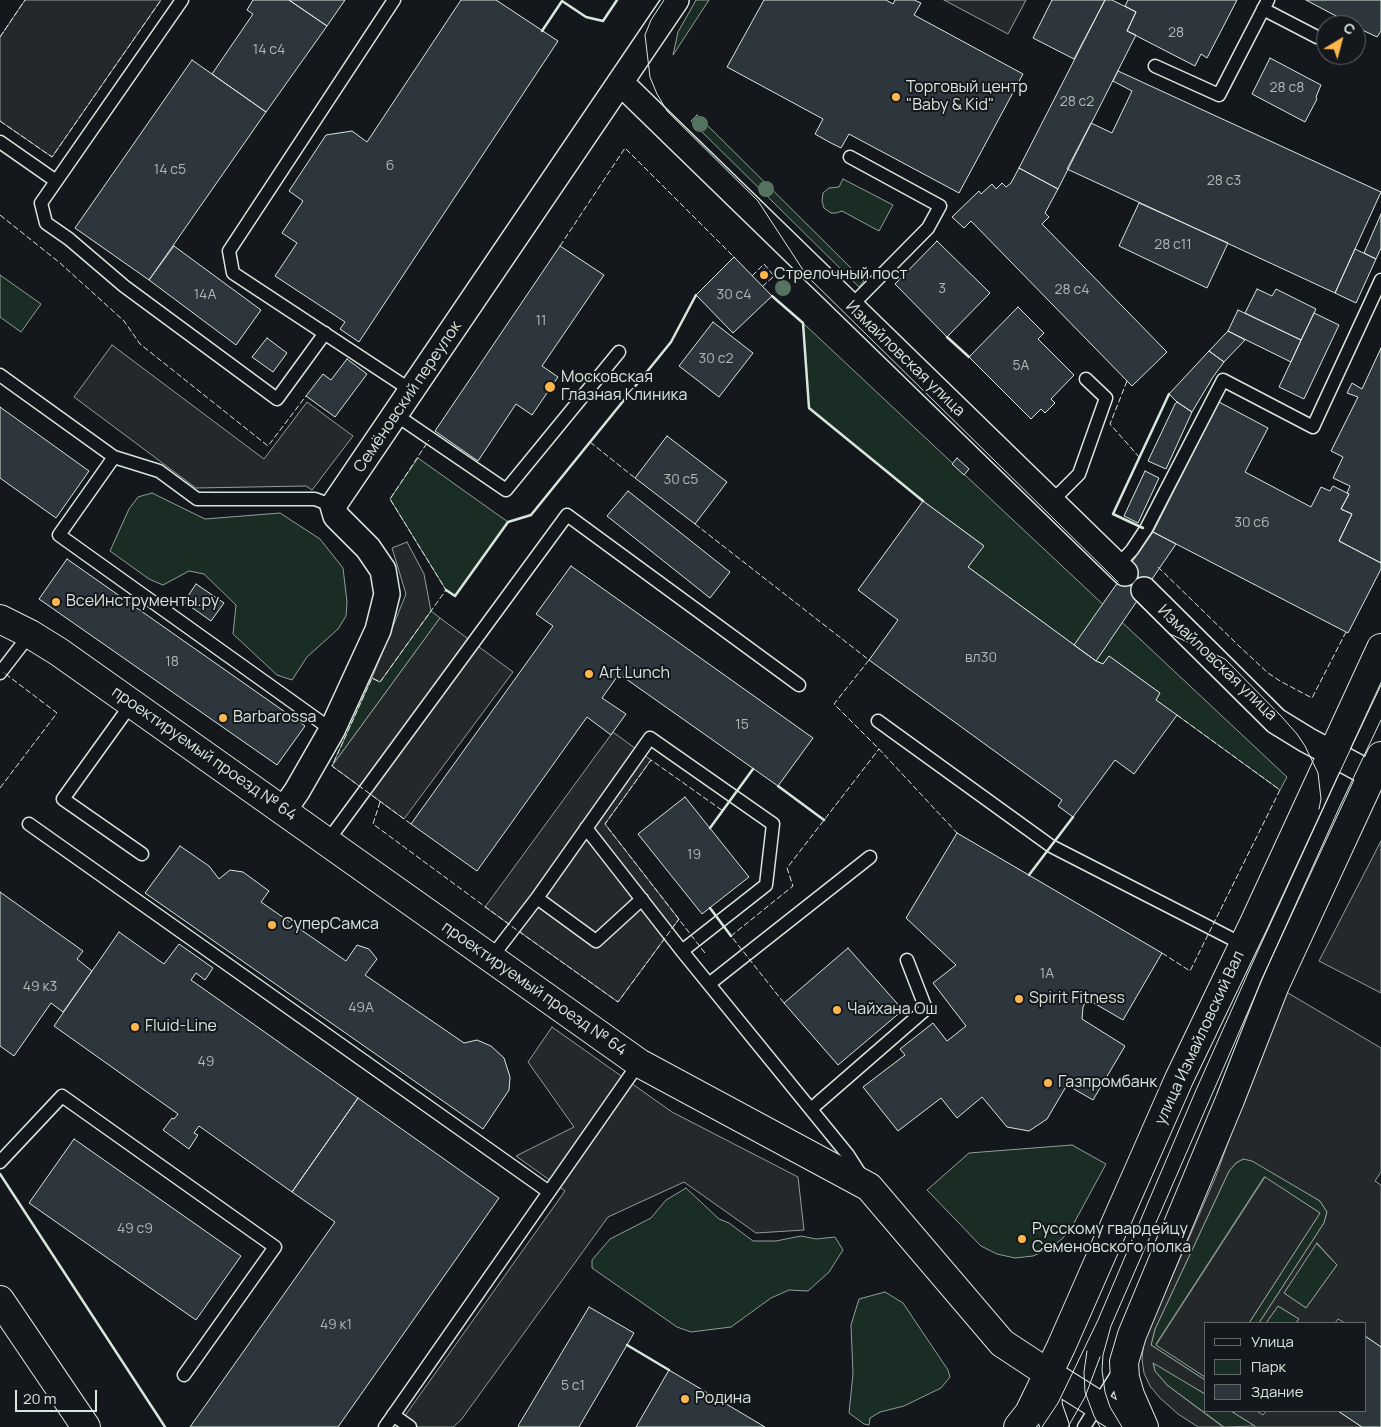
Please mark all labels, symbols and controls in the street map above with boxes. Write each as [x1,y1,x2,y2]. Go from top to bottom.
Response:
north arrow [1316,15,1366,65]
text: С [1340,18,1360,39]
house number: 28 [1168,25,1184,41]
house number: 14 с4 [253,42,285,58]
place label: Торговый центр "Baby & Kid" [906,78,1028,116]
house number: 28 с8 [1270,80,1304,96]
marker: Торговый центр "Baby & Kid" [890,91,902,103]
house number: 28 с2 [1060,94,1094,110]
house number: 6 [386,158,394,174]
house number: 14 с5 [154,162,186,178]
house number: 28 с3 [1207,173,1241,189]
house number: 28 с11 [1154,237,1192,253]
place label: Стрелочный пост [774,265,908,285]
marker: Стрелочный пост [758,269,770,281]
house number: 3 [938,281,946,297]
house number: 28 с4 [1055,282,1089,298]
house number: 14A [194,287,216,303]
house number: 30 c4 [716,287,752,303]
street label: Измайловская улица [841,297,969,421]
house number: 11 [536,313,546,329]
street label: Семёновский переулок [350,318,466,476]
house number: 30 с2 [699,351,733,367]
house number: 5А [1013,358,1029,374]
place label: Московская Глазная Клиника [561,368,687,406]
marker: Московская Глазная Клиника [543,380,557,394]
house number: 30 с5 [664,472,698,488]
house number: 30 с6 [1234,515,1270,531]
place label: ВсеИнструменты.ру [66,592,219,612]
marker: ВсеИнструменты.ру [50,596,62,608]
street label: Измайловская улица [1153,601,1281,725]
house number: вл30 [965,650,997,666]
house number: 18 [165,654,179,670]
place label: Art Lunch [599,664,670,684]
marker: Art Lunch [583,668,595,680]
street label: проектируемый проезд № 64 [108,683,300,825]
place label: Barbarossa [233,708,317,728]
marker: Barbarossa [217,712,229,724]
house number: 15 [735,717,749,733]
house number: 19 [687,847,701,863]
place label: СуперСамса [282,915,379,935]
street label: проектируемый проезд № 64 [438,918,630,1060]
marker: СуперСамса [266,919,278,931]
street label: улица Измайловский Вал [1151,948,1249,1128]
house number: 1А [1040,966,1054,982]
house number: 49 к3 [23,979,57,995]
place label: Spirit Fitness [1029,989,1125,1009]
marker: Spirit Fitness [1013,993,1025,1005]
house number: 49А [348,1000,374,1016]
place label: Чайхана Ош [847,1000,938,1020]
marker: Чайхана Ош [831,1004,843,1016]
place label: Fluid-Line [145,1017,217,1037]
marker: Fluid-Line [129,1021,141,1033]
house number: 49 [198,1054,214,1070]
place label: Газпромбанк [1058,1073,1157,1093]
marker: Газпромбанк [1042,1077,1054,1089]
place label: Русскому гвардейцу Семеновского полка [1032,1220,1191,1258]
house number: 49 с9 [117,1221,153,1237]
marker: Русскому гвардейцу Семеновского полка [1016,1233,1028,1245]
house number: 49 к1 [320,1317,352,1333]
legend [1204,1322,1366,1412]
text: Улица [1251,1331,1294,1352]
text: Парк [1251,1356,1286,1377]
house number: 5 с1 [561,1378,585,1394]
scale bar [18,1380,100,1412]
text: Здание [1251,1381,1303,1402]
text: 20 m [23,1388,56,1409]
place label: Родина [695,1389,751,1409]
marker: Родина [679,1393,691,1405]

